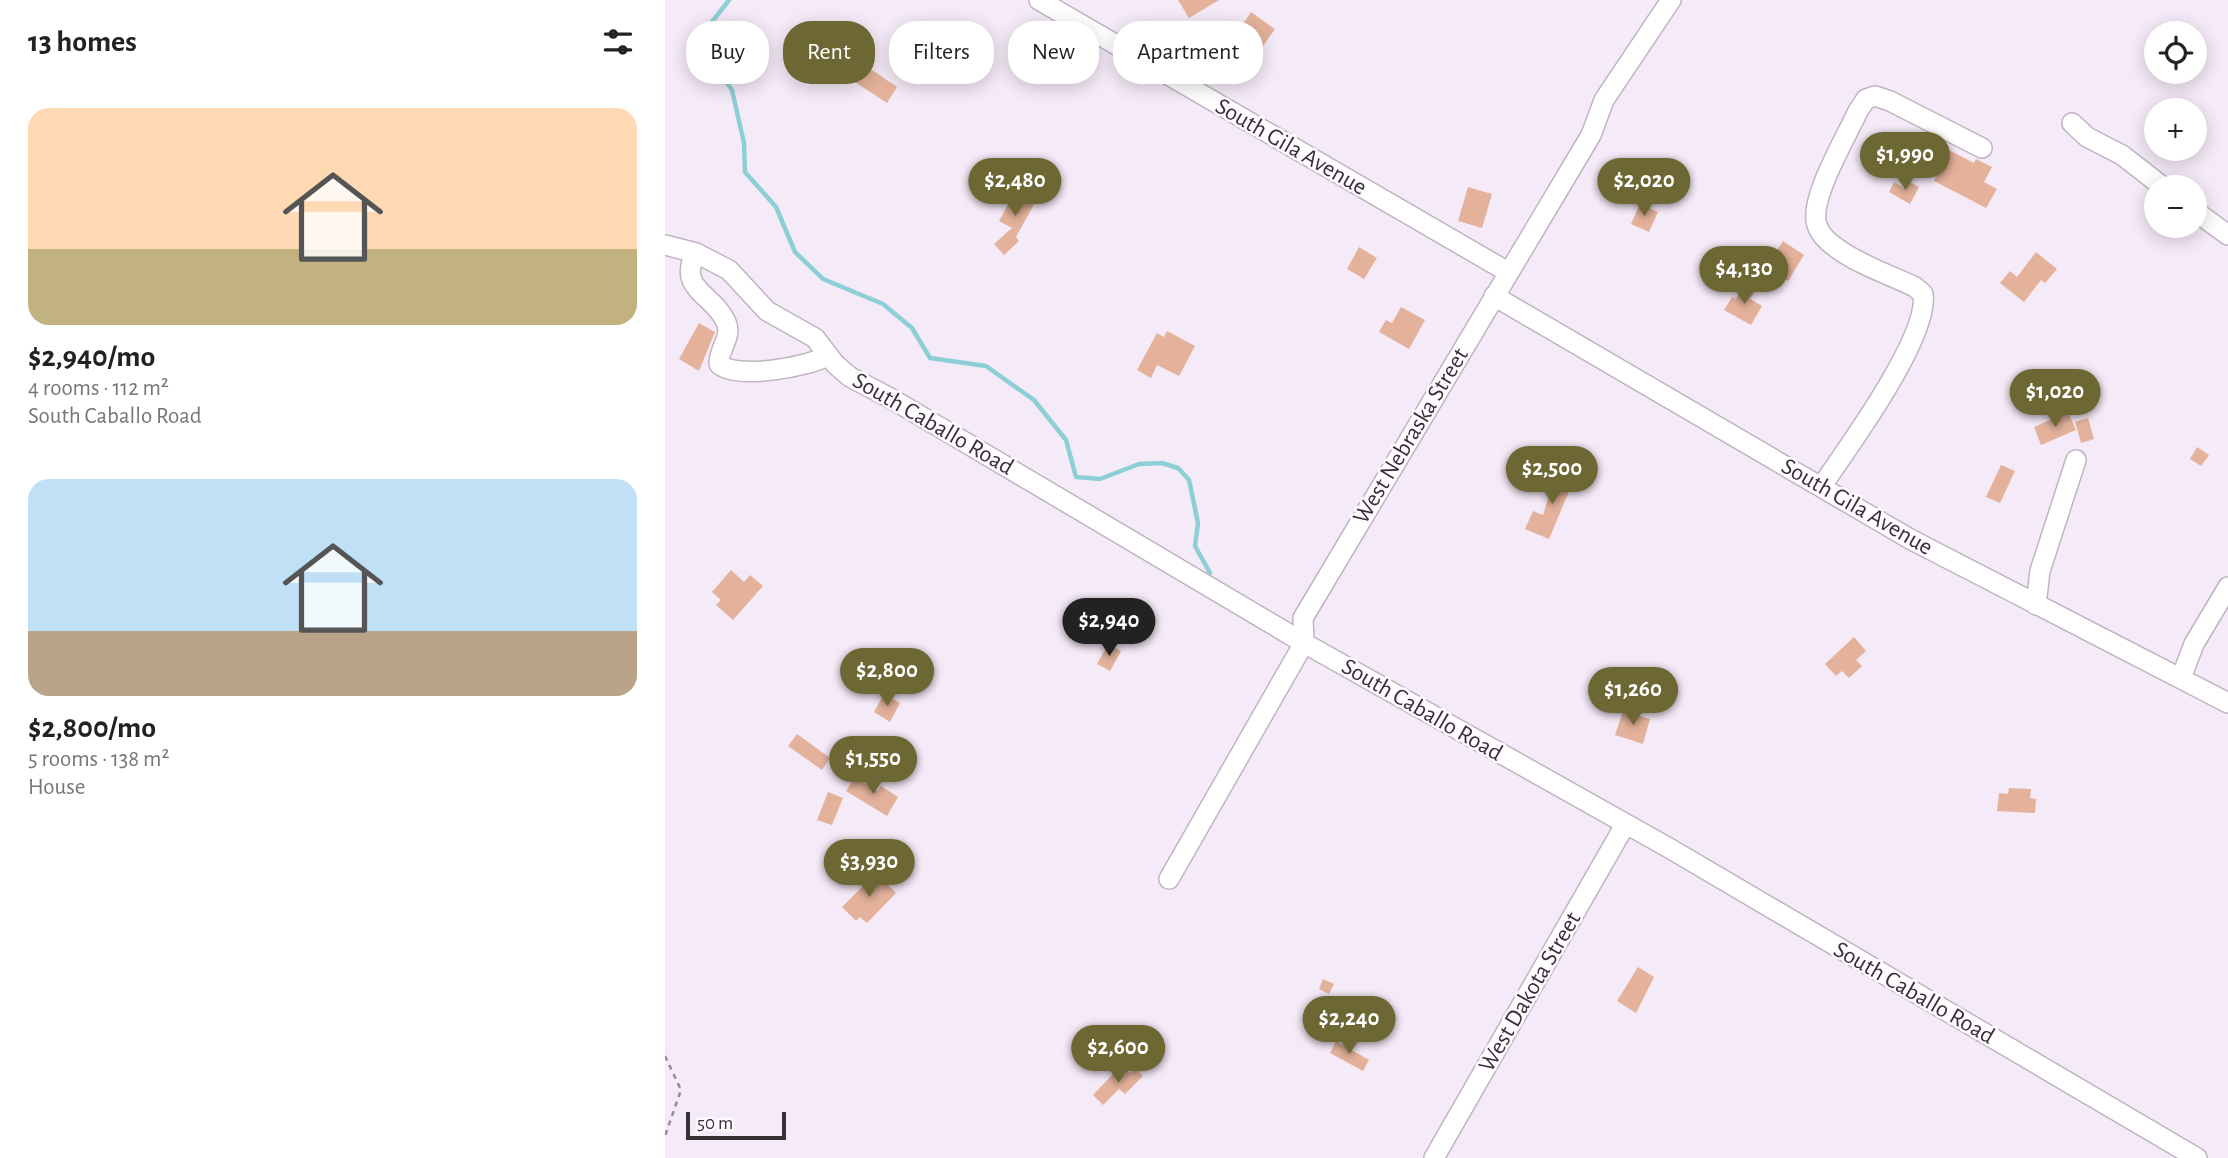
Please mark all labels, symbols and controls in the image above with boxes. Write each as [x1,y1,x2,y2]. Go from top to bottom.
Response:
chip: Buy [686,21,769,84]
chip: Rent [783,21,875,84]
chip: Filters [889,21,994,84]
chip: New [1008,21,1099,84]
chip: Apartment [1113,21,1263,84]
map controls [2144,21,2207,238]
button: locate [2144,21,2207,84]
icon: filters [599,23,637,61]
text: 13 homes [28,27,137,57]
street label: South Gila Avenue [1211,94,1371,200]
button: + [2144,98,2207,161]
pin: $1,990 [1848,132,1962,192]
text: $1,990 [1876,143,1934,166]
icon: home [270,154,396,280]
pin: $2,480 [958,158,1072,218]
pin: $2,020 [1587,158,1701,218]
text: $2,480 [984,169,1046,192]
text: $2,020 [1613,169,1675,192]
button: − [2144,175,2207,238]
pin: $4,130 [1687,246,1801,306]
text: $4,130 [1715,257,1773,280]
text: $2,940/mo [28,342,155,372]
street label: West Nebraska Street [1349,344,1473,528]
street label: South Caballo Road [848,368,1018,480]
pin: $1,020 [1998,370,2112,429]
text: 4 rooms · 112 m² [28,377,169,400]
text: $1,020 [2026,380,2084,403]
text: South Caballo Road [28,405,202,428]
pin: $2,500 [1495,447,1609,506]
street label: South Gila Avenue [1777,454,1937,560]
text: $2,500 [1522,457,1582,480]
icon: home [270,525,396,651]
pin: $2,940 [1052,598,1166,658]
text: $2,940 [1078,609,1140,632]
pin: $2,800 [830,648,944,708]
street label: South Caballo Road [1337,654,1507,766]
text: $2,800 [856,659,918,682]
pin: $1,260 [1576,668,1690,727]
text: $1,260 [1604,678,1662,701]
text: $2,800/mo [28,713,156,743]
pin: $1,550 [816,736,930,796]
text: $1,550 [845,747,901,770]
text: 5 rooms · 138 m² [28,748,169,771]
text: House [28,776,85,799]
pin: $3,930 [812,839,926,899]
text: $3,930 [840,850,898,873]
street label: West Dakota Street [1475,908,1586,1076]
street label: South Caballo Road [1829,937,1999,1049]
pin: $2,240 [1292,996,1406,1056]
text: $2,240 [1319,1007,1379,1030]
pin: $2,600 [1061,1026,1175,1085]
text: $2,600 [1087,1036,1149,1059]
scale bar [686,1109,786,1141]
text: 50 m [697,1114,733,1133]

